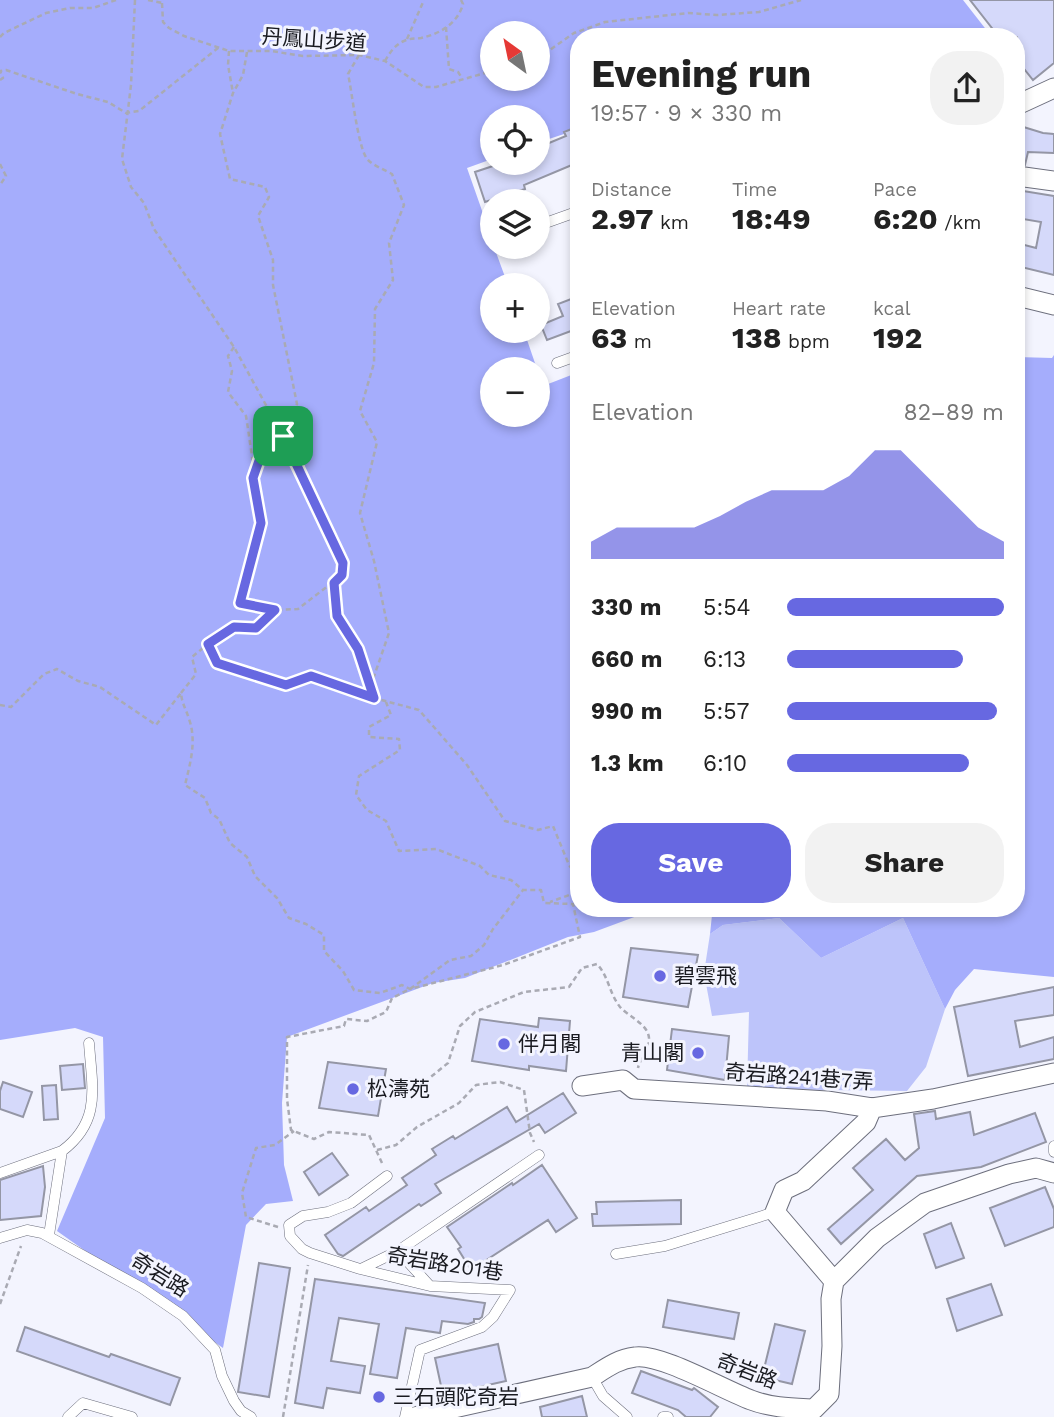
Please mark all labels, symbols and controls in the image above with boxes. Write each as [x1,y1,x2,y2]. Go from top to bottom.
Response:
north arrow [480,21,550,91]
map controls [480,21,550,427]
street label: 丹鳳山步道 [261,23,367,56]
button: share [930,51,1004,125]
text: Evening run [591,52,811,96]
text: 19:57 · 9 × 330 m [591,100,782,127]
button: locate [480,105,550,175]
text: Distance [591,178,672,201]
text: Time [732,178,777,201]
text: Pace [873,178,917,201]
button: layers [480,189,550,259]
text: 2.97 [591,201,654,236]
text: 18:49 [732,201,811,236]
text: 6:20 [873,201,938,236]
text: km [654,211,689,234]
text: /km [938,211,981,234]
button: + [480,273,550,343]
text: Elevation [591,297,676,320]
text: Heart rate [732,297,826,320]
text: kcal [873,297,911,320]
text: 63 [591,320,627,355]
text: 138 [732,320,782,355]
text: 192 [873,320,922,355]
text: m [627,330,652,353]
text: bpm [782,330,830,353]
button: − [480,357,550,427]
text: Elevation [591,399,694,426]
text: 82–89 m [903,399,1004,426]
pin [253,406,313,466]
icon: arrive [264,417,302,455]
text: 330 m [591,594,661,621]
text: 5:54 [703,594,751,621]
text: 660 m [591,646,662,673]
text: 6:13 [703,646,746,673]
text: 990 m [591,698,662,725]
text: 5:57 [703,698,749,725]
text: 1.3 km [591,750,664,777]
text: 6:10 [703,750,747,777]
button: Save [591,823,791,903]
button: Share [805,823,1004,903]
place label: 碧雲飛 [674,963,737,988]
marker: 碧雲飛 [652,968,668,984]
place label: 伴月閣 [518,1031,581,1056]
marker: 伴月閣 [496,1036,512,1052]
place label: 青山閣 [621,1040,684,1065]
marker: 青山閣 [690,1045,706,1061]
street label: 奇岩路241巷7弄 [724,1059,874,1094]
place label: 松濤苑 [367,1076,430,1101]
marker: 松濤苑 [345,1081,361,1097]
street label: 奇岩路201巷 [385,1242,505,1285]
street label: 奇岩路 [127,1247,194,1302]
street label: 奇岩路 [713,1348,781,1393]
place label: 三石頭陀奇岩 [393,1384,519,1409]
marker: 三石頭陀奇岩 [371,1389,387,1405]

